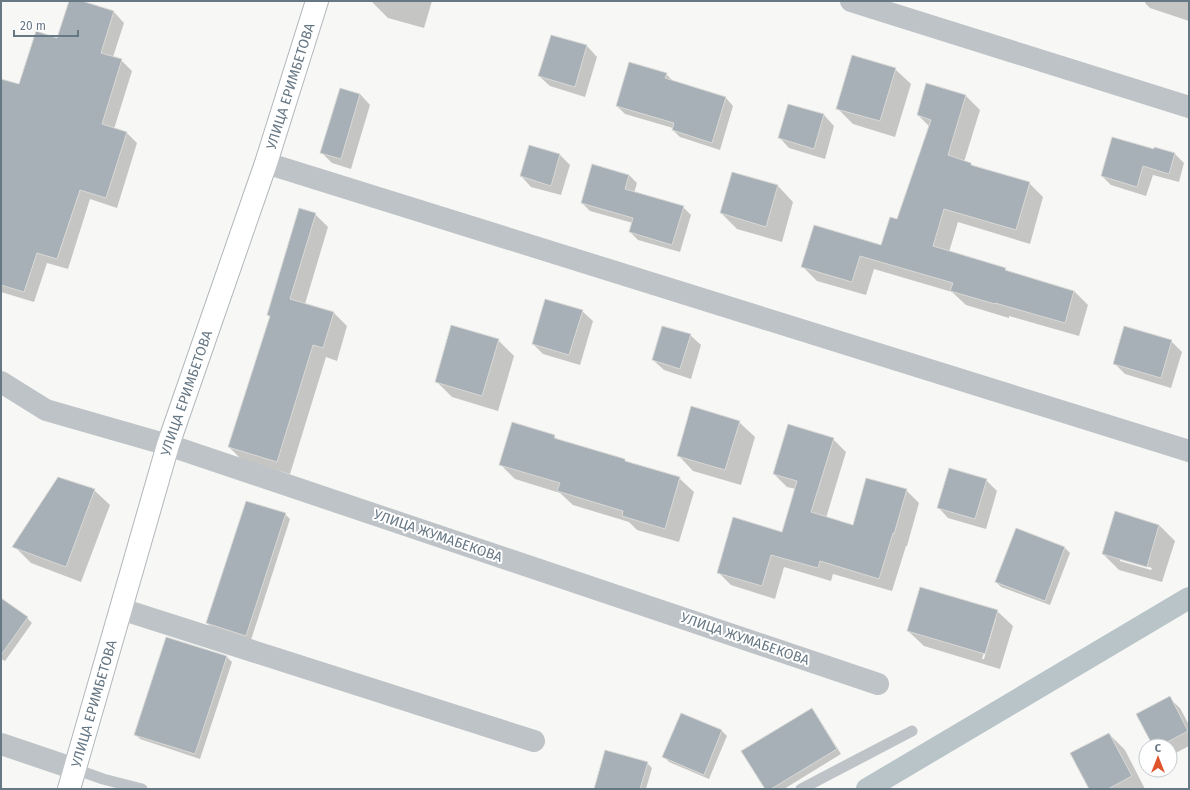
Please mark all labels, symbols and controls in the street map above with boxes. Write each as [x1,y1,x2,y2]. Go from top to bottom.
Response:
scale bar [14,12,78,38]
text: 20 m [20,19,46,33]
street label: УЛИЦА ЕРИМБЕТОВА [262,21,318,152]
street label: УЛИЦА ЕРИМБЕТОВА [157,328,216,458]
street label: УЛИЦА ЖУМАБЕКОВА [372,506,504,566]
street label: УЛИЦА ЖУМАБЕКОВА [679,609,811,669]
street label: УЛИЦА ЕРИМБЕТОВА [67,638,120,769]
north arrow [1138,738,1178,778]
text: С [1155,742,1162,755]

